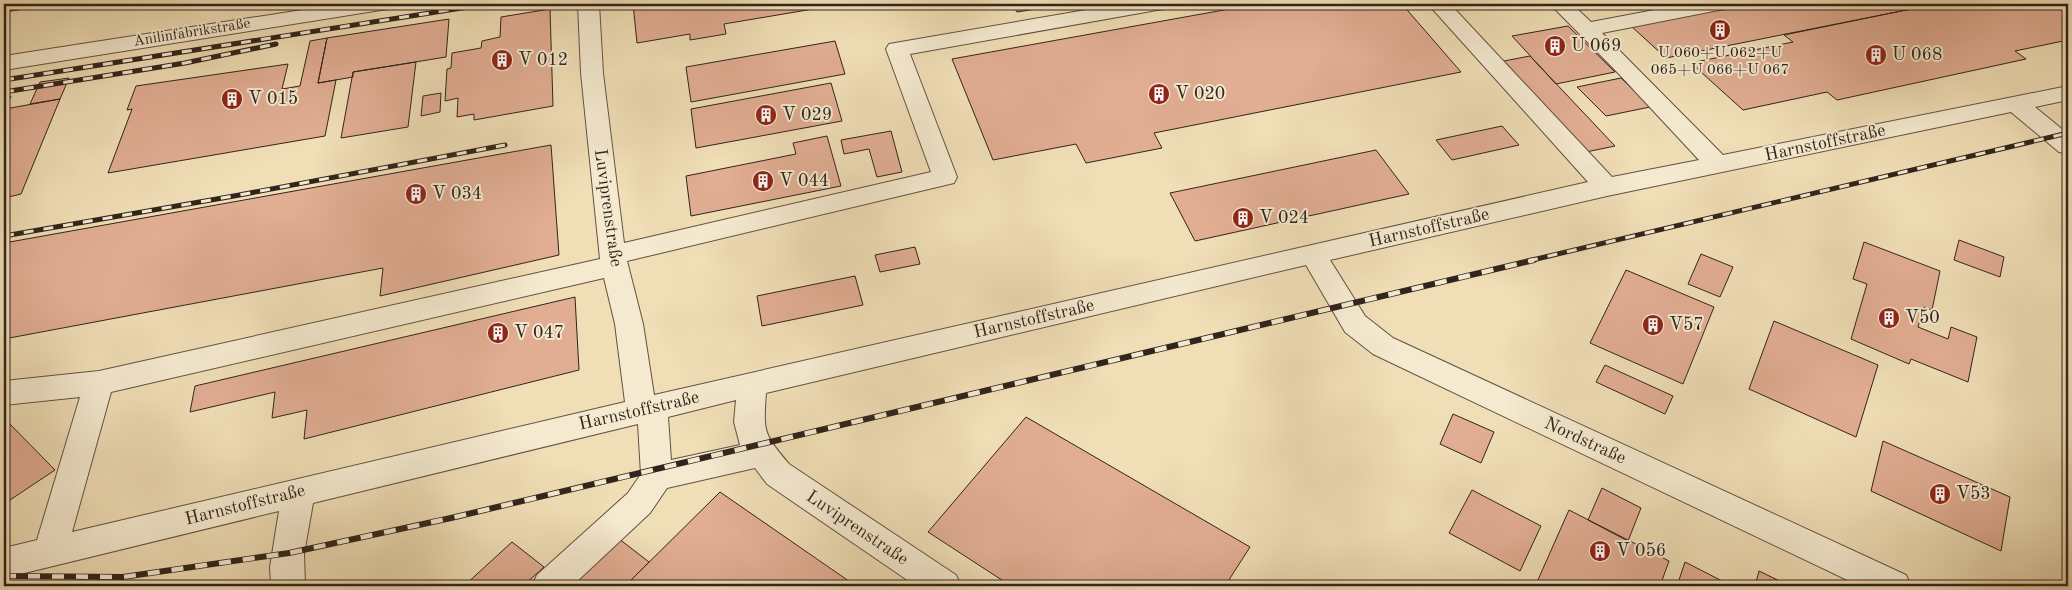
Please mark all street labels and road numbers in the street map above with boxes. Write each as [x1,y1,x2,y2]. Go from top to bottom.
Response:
street label: Anilinfabrikstraße [133,16,252,50]
street label: Harnstoffstraße [1763,121,1887,165]
street label: Luviprenstraße [591,148,625,268]
street label: Harnstoffstraße [1367,205,1491,251]
street label: Harnstoffstraße [972,296,1096,342]
street label: Harnstoffstraße [577,388,701,434]
street label: Nordstraße [1541,414,1629,468]
street label: Harnstoffstraße [183,481,307,529]
street label: Luviprenstraße [803,487,911,569]

